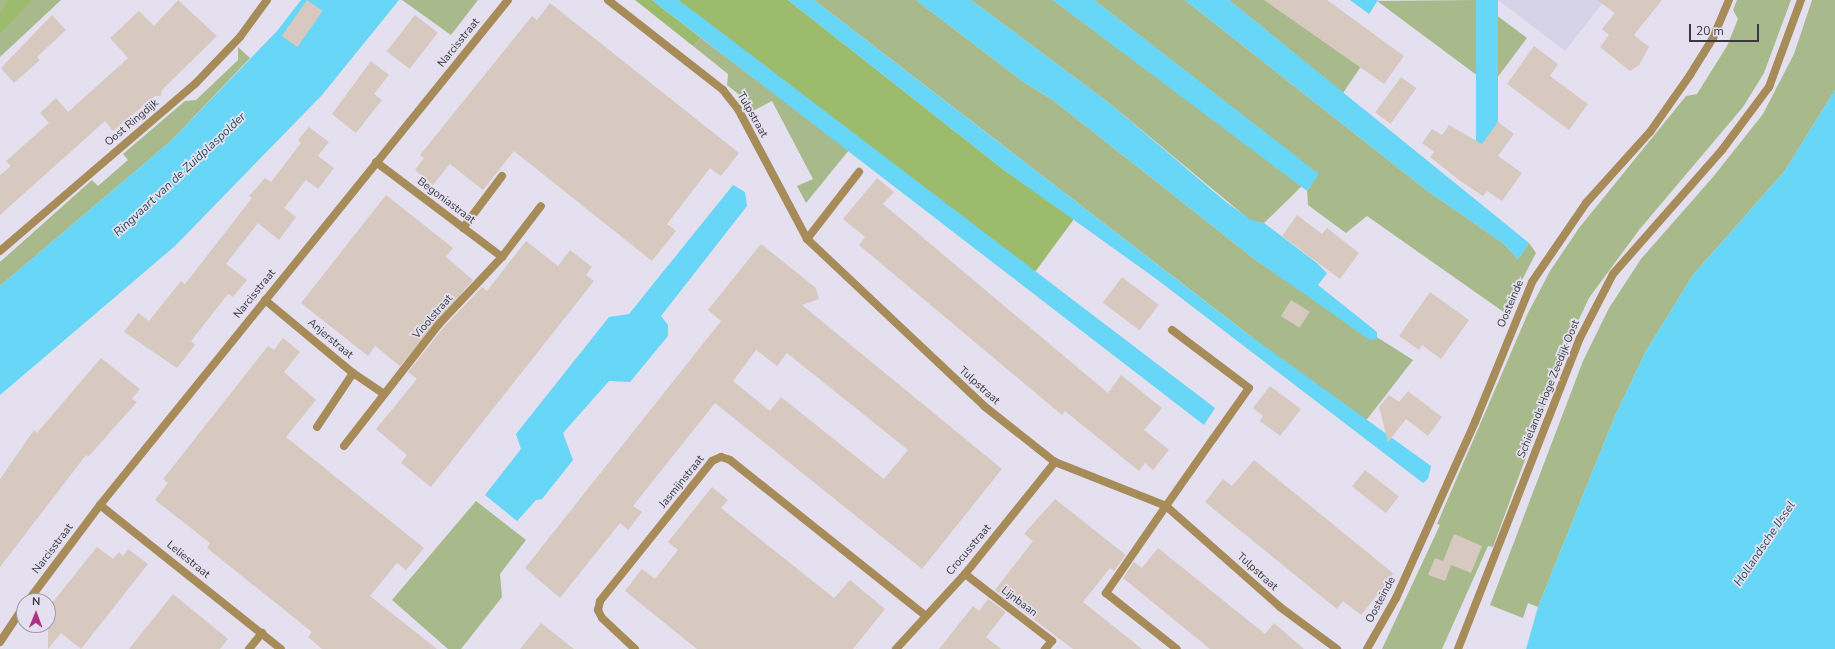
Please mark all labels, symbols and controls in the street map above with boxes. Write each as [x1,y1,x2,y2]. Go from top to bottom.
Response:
street label: Narcisstraat [435,16,483,70]
scale bar [1691,16,1761,42]
text: 20 m [1696,23,1724,39]
street label: Tulpstraat [734,90,770,140]
street label: Oost Ringdijk [102,97,162,149]
water label: Ringvaart van de Zuidplaspolder [111,110,249,240]
street label: Begoniastraat [414,175,478,227]
street label: Narcisstraat [231,267,279,321]
street label: Oosteinde [1495,278,1527,330]
street label: Vioolstraat [410,292,456,342]
street label: Anjerstraat [305,316,355,362]
street label: Schielands Hoge Zeedijk Oost [1515,318,1583,460]
street label: Tulpstraat [956,364,1002,408]
street label: Jasmijnstraat [657,453,707,511]
water label: Hollandsche IJssel [1731,499,1799,589]
street label: Narcisstraat [30,521,76,577]
street label: Crocusstraat [944,522,994,578]
street label: Leliestraat [164,539,212,581]
street label: Tulpstraat [1234,550,1280,594]
street label: Oosteinde [1363,575,1399,625]
street label: Lijnbaan [998,584,1040,620]
north arrow [16,593,56,633]
text: N [32,594,40,609]

